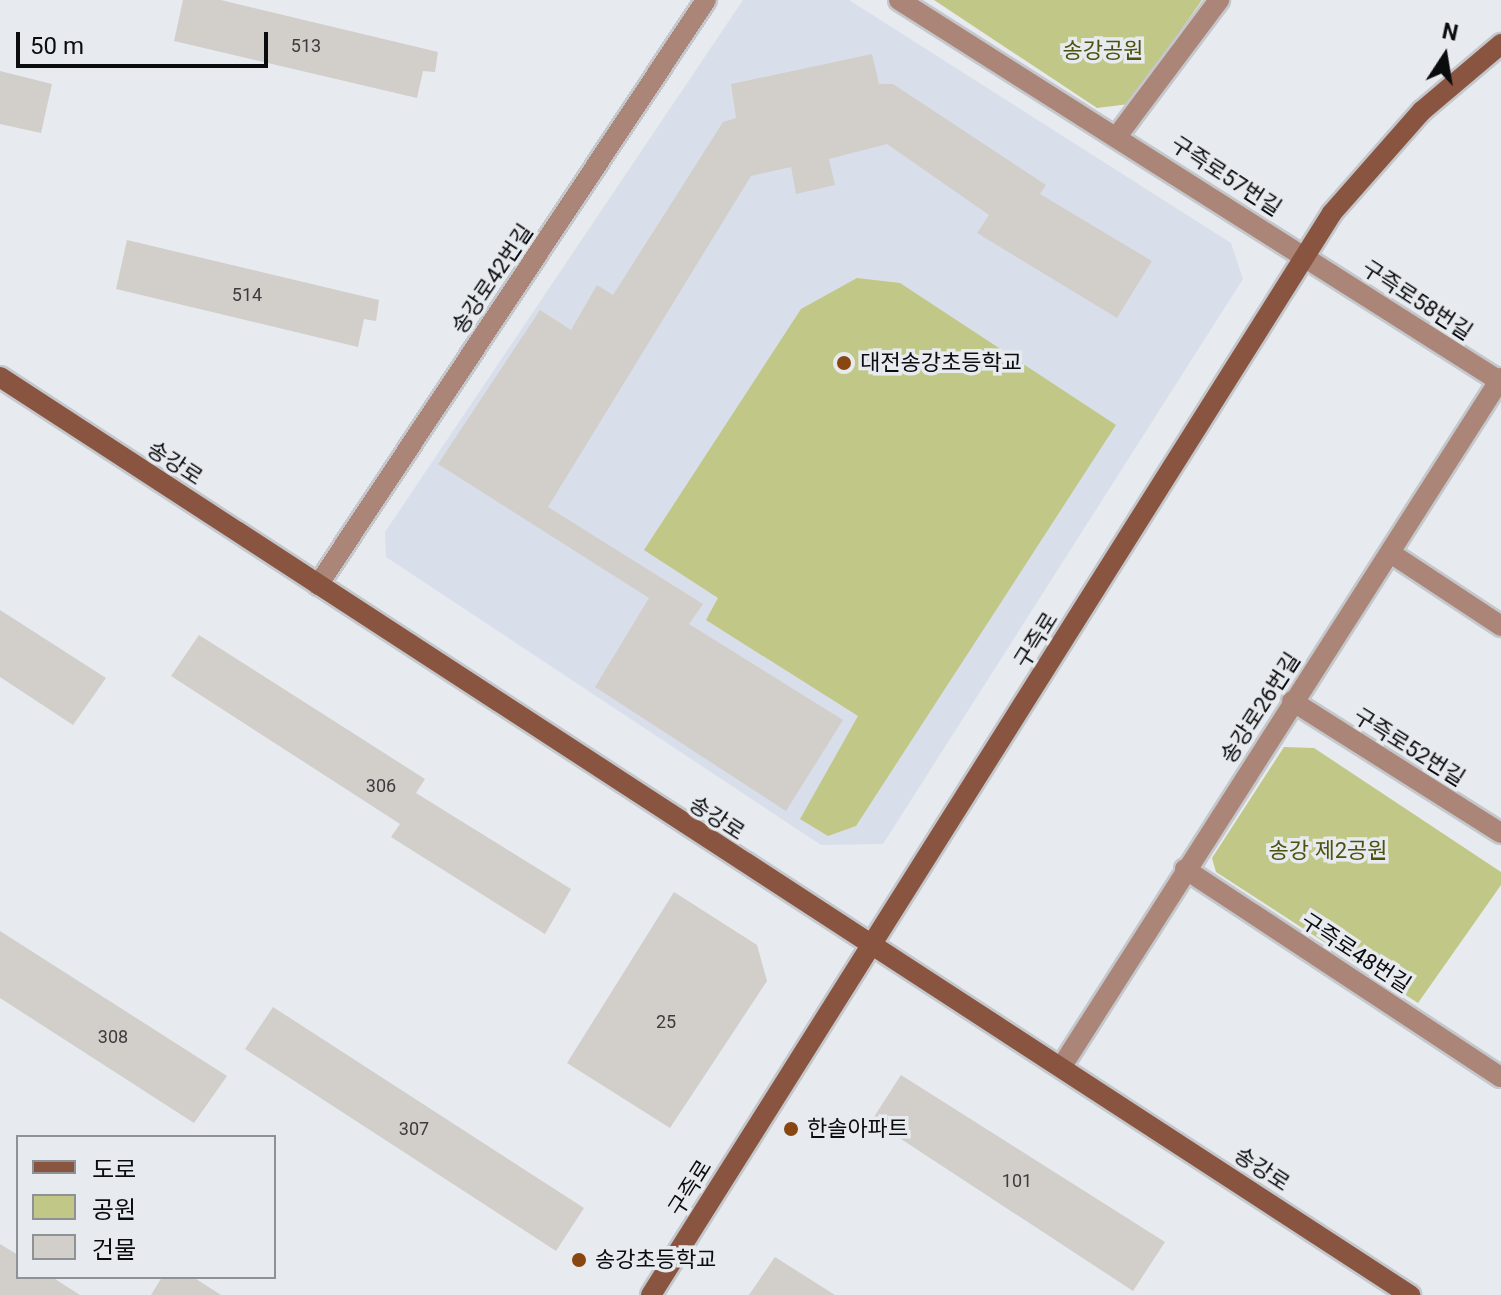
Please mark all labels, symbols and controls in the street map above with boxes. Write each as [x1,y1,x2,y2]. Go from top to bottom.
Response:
scale bar [20,16,272,66]
north arrow [1405,16,1485,96]
text: N [1440,18,1460,46]
text: 50 m [30,32,84,60]
house number: 513 [291,35,321,57]
park label: 송강공원 [1063,38,1143,64]
street label: 구즉로57번길 [1166,131,1286,221]
street label: 송강로42번길 [446,219,538,339]
street label: 구즉로58번길 [1357,255,1477,345]
house number: 514 [232,284,262,306]
place label: 대전송강초등학교 [860,350,1022,376]
marker: 대전송강초등학교 [835,354,853,372]
street label: 송강로 [142,435,208,491]
street label: 구즉로 [1009,607,1063,673]
street label: 송강로26번길 [1215,648,1305,768]
street label: 구즉로52번길 [1349,702,1469,792]
house number: 306 [366,775,396,797]
street label: 송강로 [684,790,750,846]
park label: 송강 제2공원 [1268,838,1388,864]
street label: 구즉로48번길 [1296,908,1416,998]
house number: 25 [656,1011,676,1033]
house number: 308 [98,1026,128,1048]
place label: 한솔아파트 [807,1116,908,1142]
house number: 307 [399,1118,429,1140]
marker: 한솔아파트 [782,1120,800,1138]
legend [16,1135,276,1279]
street label: 송강로 [1229,1141,1295,1197]
street label: 구즉로 [663,1155,717,1221]
text: 도로 [92,1156,136,1184]
house number: 101 [1002,1170,1032,1192]
text: 공원 [92,1196,136,1224]
text: 건물 [92,1236,136,1264]
place label: 송강초등학교 [595,1247,716,1273]
marker: 송강초등학교 [570,1251,588,1269]

